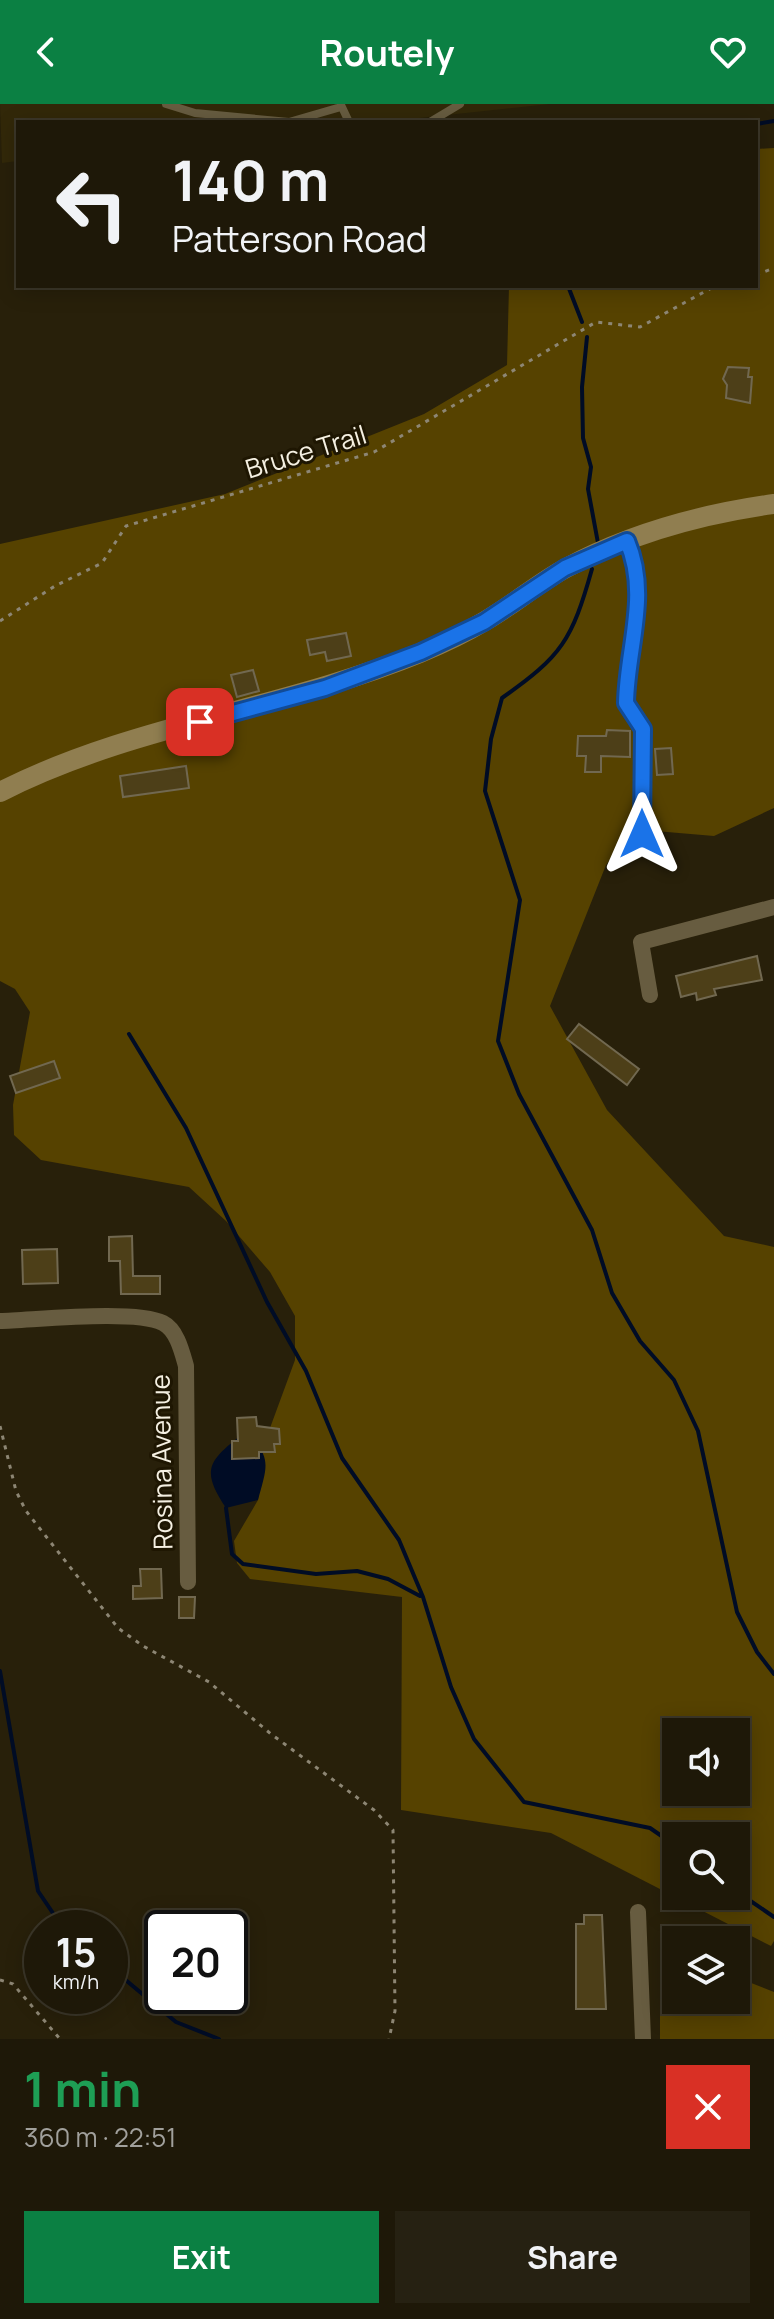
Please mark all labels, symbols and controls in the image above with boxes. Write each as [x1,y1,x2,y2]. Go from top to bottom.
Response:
text: Routely [319,28,455,77]
icon: back [24,30,68,74]
icon: heart [706,30,750,74]
text: 140 m [172,141,329,218]
icon: left [40,152,144,256]
text: Patterson Road [172,214,427,263]
street label: Bruce Trail [241,416,371,487]
pin [166,688,234,756]
icon: arrive [178,700,222,744]
position arrow [600,792,684,876]
street label: Rosina Avenue [141,1374,181,1550]
map controls [662,1718,750,2014]
button: sound [662,1718,750,1806]
button: search [662,1822,750,1910]
speed limit sign: 20 [144,1910,248,2014]
text: 15 [56,1924,96,1979]
button: layers [662,1926,750,2014]
text: km/h [53,1968,99,1995]
text: 1 min [24,2056,141,2121]
button: close [666,2065,750,2149]
text: 360 m · 22:51 [24,2119,176,2155]
button: Exit [24,2211,379,2303]
button: Share [395,2211,750,2303]

